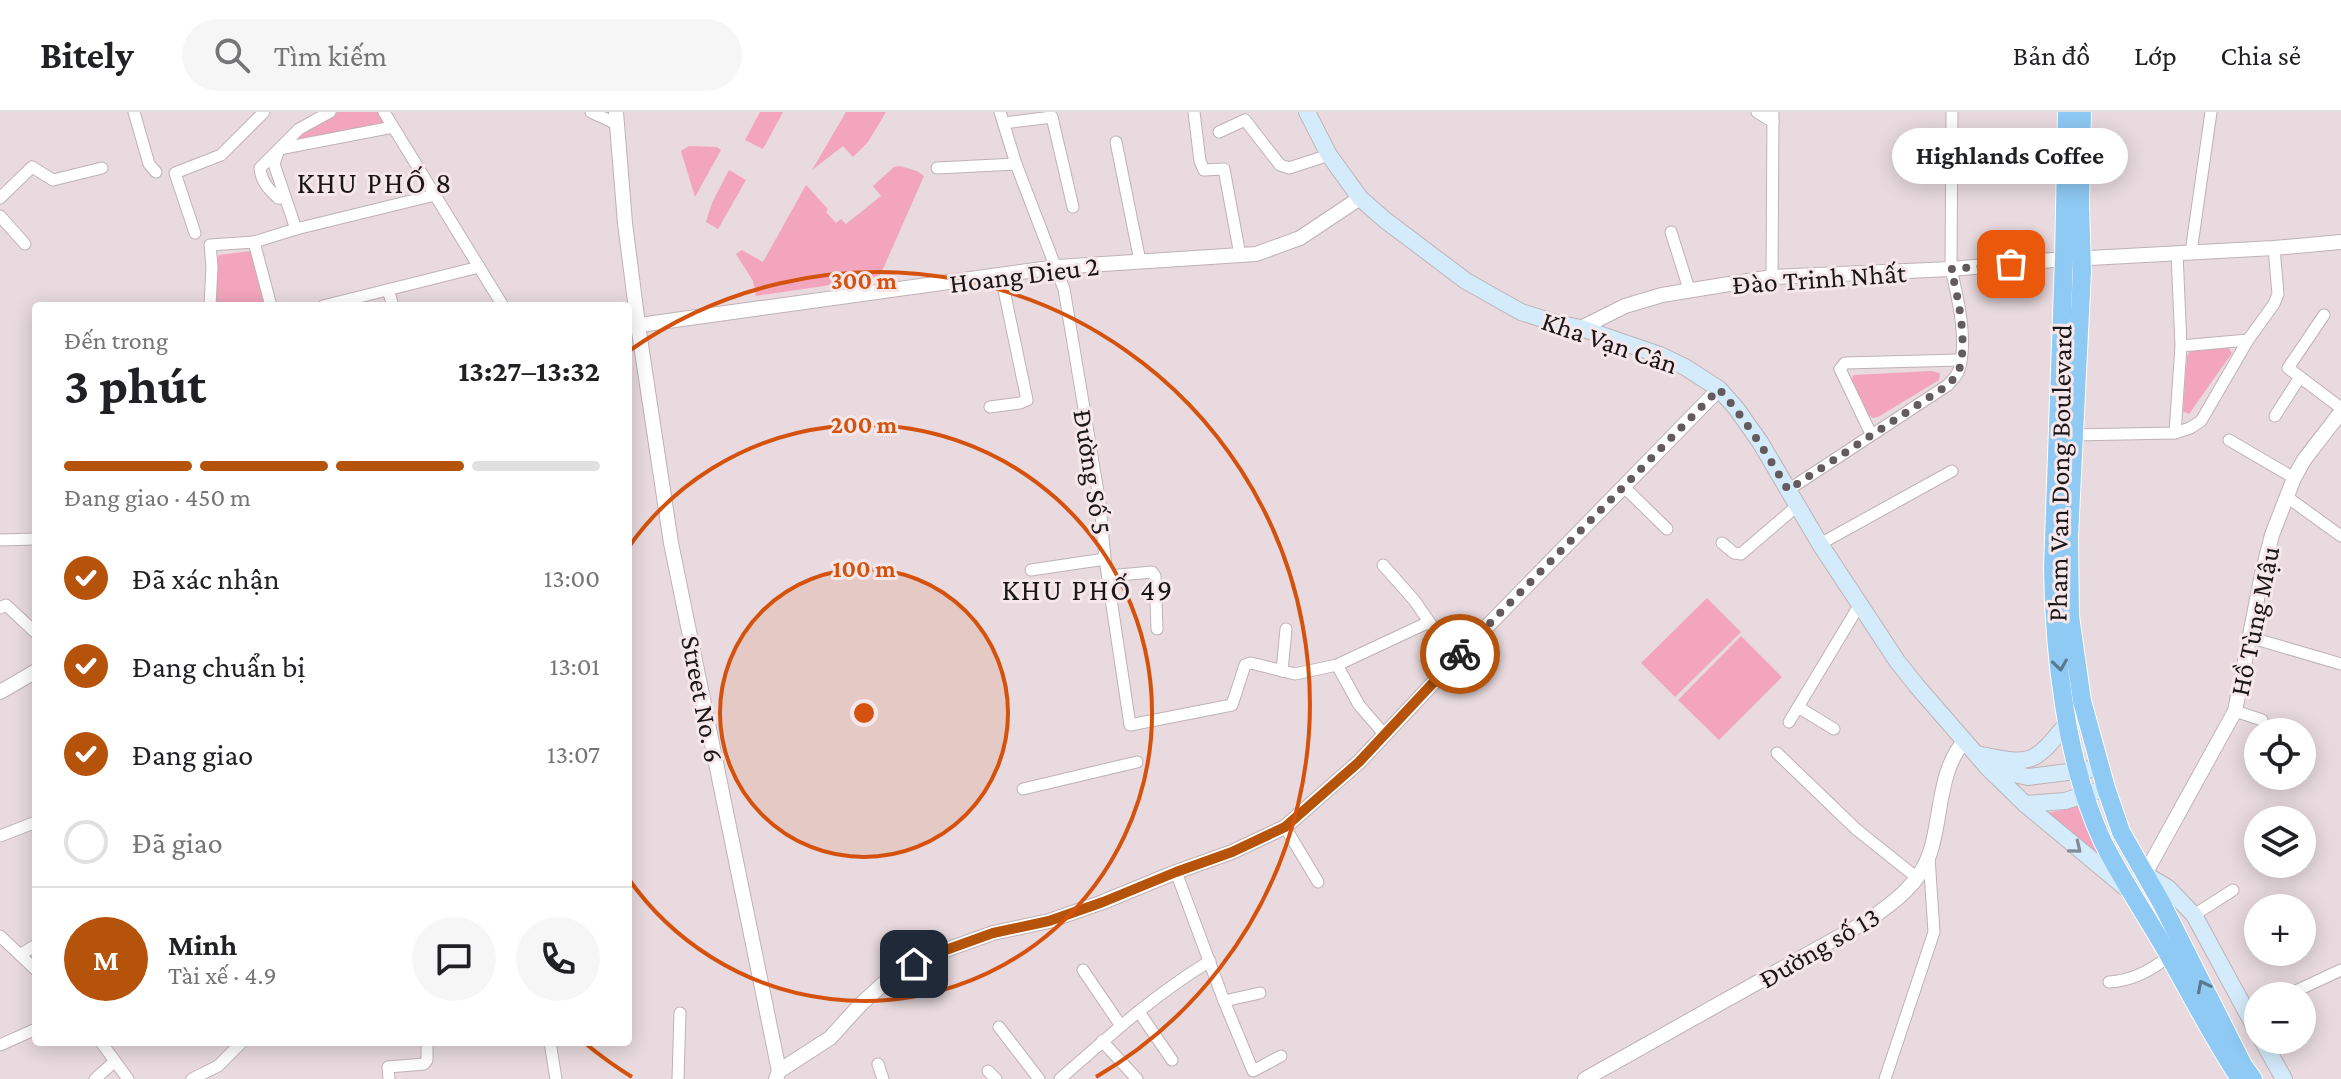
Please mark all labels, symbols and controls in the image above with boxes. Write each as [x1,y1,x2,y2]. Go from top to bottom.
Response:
search box [182,19,742,91]
icon: search [210,33,254,77]
text: Bitely [40,34,134,76]
text: Tìm kiếm [274,39,387,72]
text: Bản đồ [2013,40,2090,71]
text: Lớp [2134,40,2177,71]
text: Chia sẻ [2221,40,2301,71]
callout: Highlands Coffee [1893,128,2129,184]
text: Highlands Coffee [1916,141,2104,170]
district label: KHU PHỐ 8 [297,166,453,199]
pin [1977,230,2045,298]
icon: bag [1989,242,2033,286]
street label: Hoang Dieu 2 [947,250,1101,299]
street label: Đào Trinh Nhất [1731,257,1908,300]
text: 300 m [831,267,898,294]
street label: Kha Vạn Cân [1538,305,1682,380]
street label: Pham Van Dong Boulevard [2041,324,2078,622]
text: Đến trong [64,326,168,355]
text: 13:27–13:32 [458,354,600,387]
text: 3 phút [64,356,206,414]
street label: Đường Số 5 [1067,407,1118,537]
text: 200 m [831,411,898,438]
text: Đang giao · 450 m [64,483,251,512]
street label: Hồ Tùng Mậu [2223,543,2286,699]
text: 100 m [832,555,896,582]
icon: check [64,556,108,600]
text: Đã xác nhận [132,562,280,595]
text: 13:00 [544,564,600,593]
district label: KHU PHỐ 49 [1002,573,1174,606]
courier [1420,614,1500,694]
icon: bike [1438,632,1482,676]
street label: Street No. 6 [675,633,730,765]
icon: check [64,644,108,688]
text: Đang chuẩn bị [132,650,305,683]
text: 13:01 [550,652,600,681]
one-way arrow [2051,658,2068,672]
centre of rings [850,699,878,727]
map controls [2244,718,2316,1054]
button: locate [2244,718,2316,790]
icon: check [64,732,108,776]
text: Đang giao [132,738,253,771]
text: 13:07 [547,740,600,769]
button: layers [2244,806,2316,878]
text: Đã giao [132,826,223,859]
one-way arrow [2067,838,2081,853]
button: + [2244,894,2316,966]
street label: Đường số 13 [1754,901,1885,994]
button: chat [412,917,496,1001]
button: phone [516,917,600,1001]
text: Minh [168,928,237,961]
pin [880,930,948,998]
icon: home [892,942,936,986]
text: M [93,943,119,976]
text: Tài xế · 4.9 [168,961,277,990]
one-way arrow [2198,979,2213,994]
button: − [2244,982,2316,1054]

